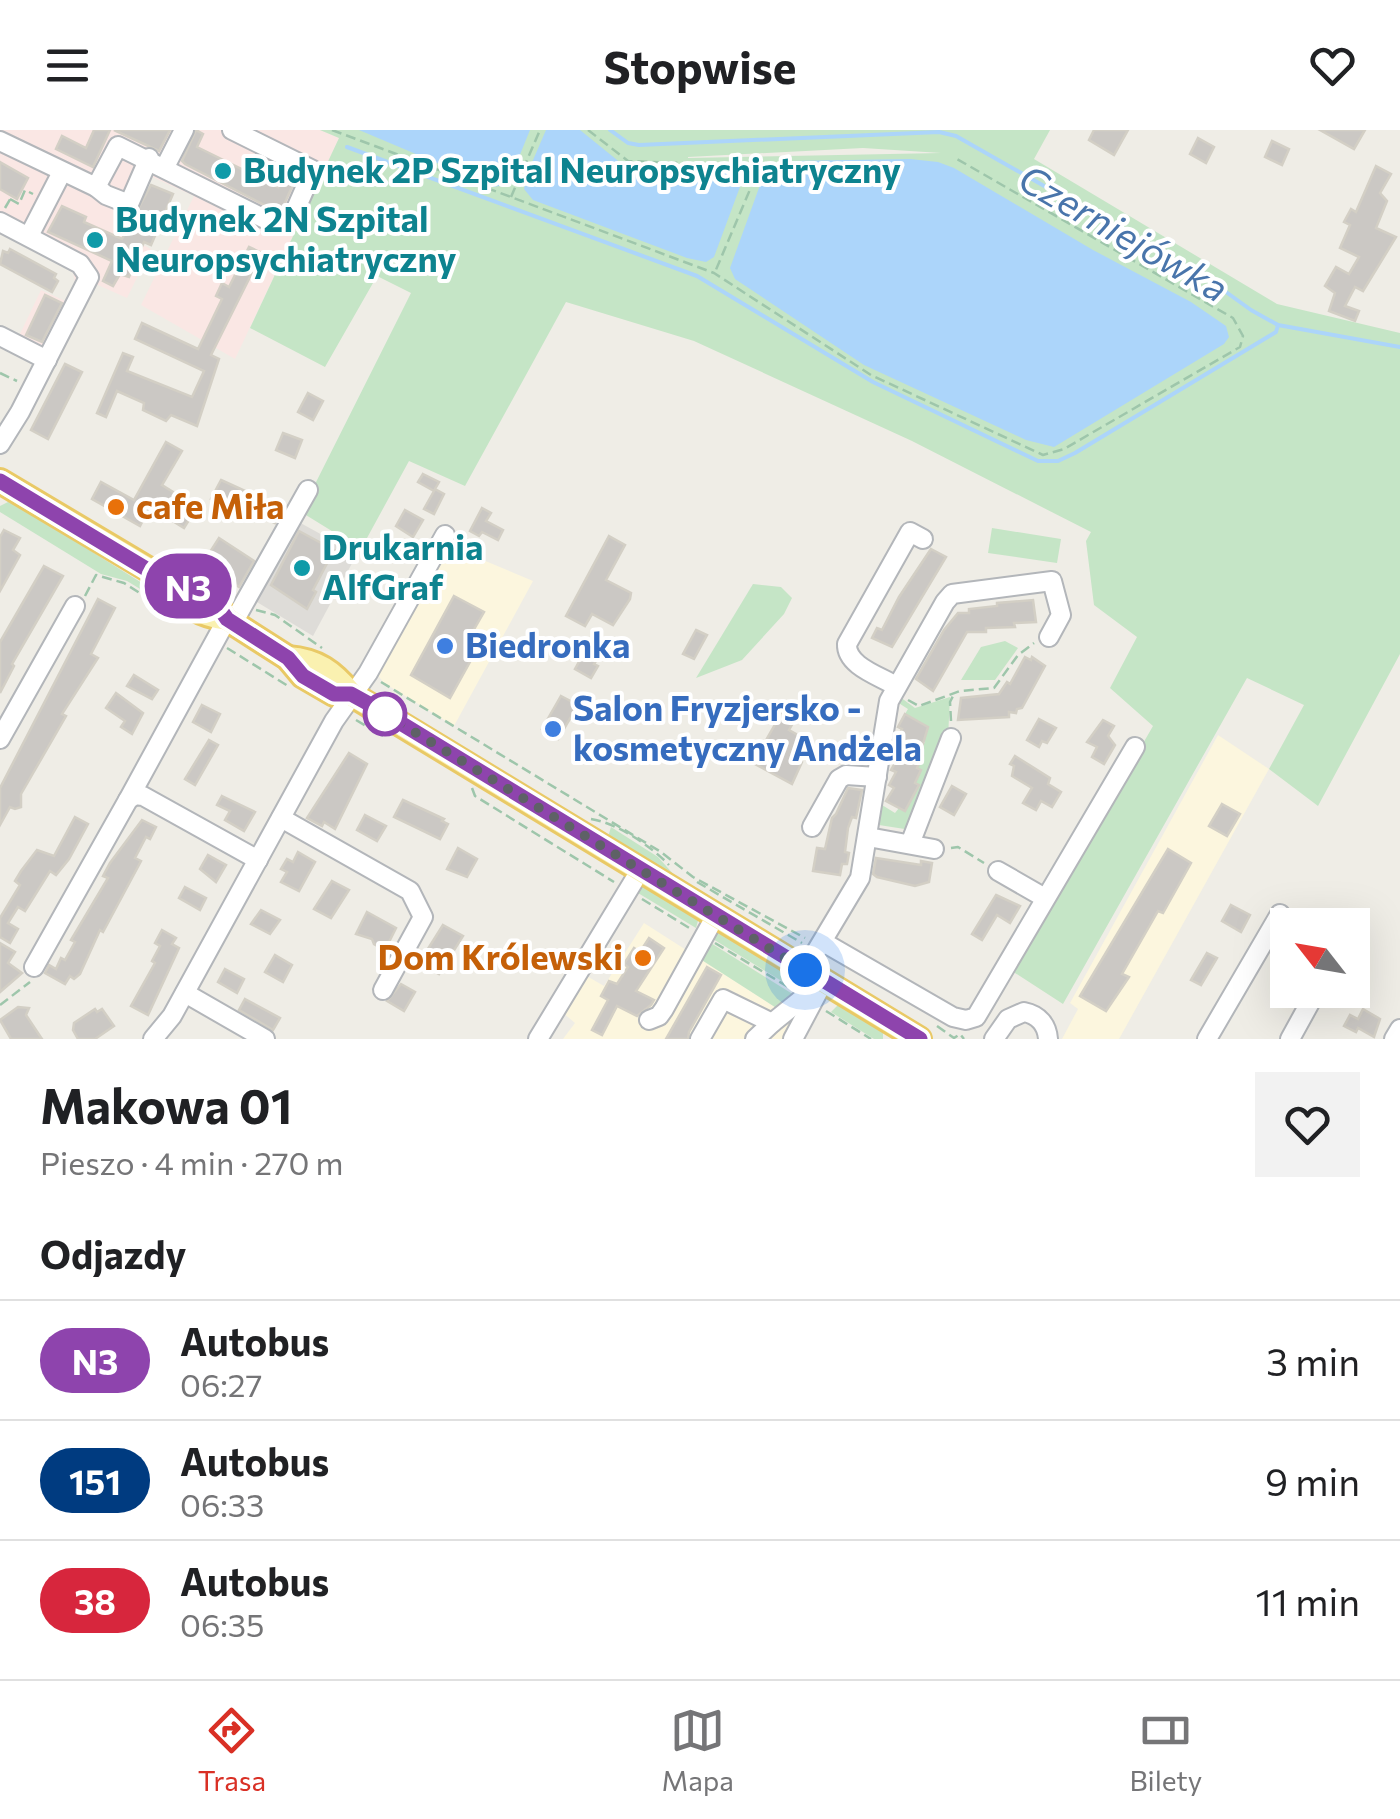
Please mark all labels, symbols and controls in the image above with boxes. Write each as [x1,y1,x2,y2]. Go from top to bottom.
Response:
icon: menu [40,38,95,93]
text: Stopwise [604,38,796,93]
icon: heart [1305,38,1360,93]
place label: Budynek 2P Szpital Neuropsychiatryczny [243,147,901,190]
water label: Czerniejówka [1011,153,1237,311]
marker: Budynek 2P Szpital Neuropsychiatryczny [212,160,234,182]
place label: Budynek 2N Szpital Neuropsychiatryczny [115,196,456,279]
marker: Budynek 2N Szpital Neuropsychiatryczny [84,229,106,251]
place label: cafe Miła [136,483,285,526]
marker: cafe Miła [105,496,127,518]
place label: Drukarnia AlfGraf [322,524,484,607]
line badge: N3 [143,554,233,618]
marker: Drukarnia AlfGraf [291,557,313,579]
text: N3 [165,565,211,608]
place label: Biedronka [465,622,630,665]
marker: Biedronka [434,635,456,657]
place label: Salon Fryzjersko - kosmetyczny Andżela [573,685,922,768]
unlabelled marker [364,693,406,735]
marker: Salon Fryzjersko - kosmetyczny Andżela [542,718,564,740]
north arrow [1270,908,1370,1008]
map controls [1270,908,1370,1008]
place label: Dom Królewski [377,934,623,977]
your location [780,945,830,995]
marker: Dom Królewski [632,947,654,969]
button: heart [1255,1072,1360,1177]
text: Makowa 01 [40,1075,292,1134]
text: Pieszo · 4 min · 270 m [40,1142,344,1182]
text: Odjazdy [40,1230,186,1277]
text: Autobus [180,1317,329,1364]
text: 3 min [1266,1337,1360,1384]
text: N3 [72,1339,118,1382]
text: 06:27 [180,1364,262,1404]
text: Autobus [180,1437,329,1484]
text: 9 min [1265,1457,1360,1504]
text: 151 [69,1459,121,1502]
text: 06:33 [180,1484,264,1524]
text: Autobus [180,1557,329,1604]
text: 11 min [1256,1577,1360,1624]
text: 38 [74,1579,116,1622]
text: 06:35 [180,1604,265,1644]
tab: Trasa [198,1703,266,1797]
tab: Mapa [662,1703,734,1797]
tab: Bilety [1129,1703,1202,1797]

